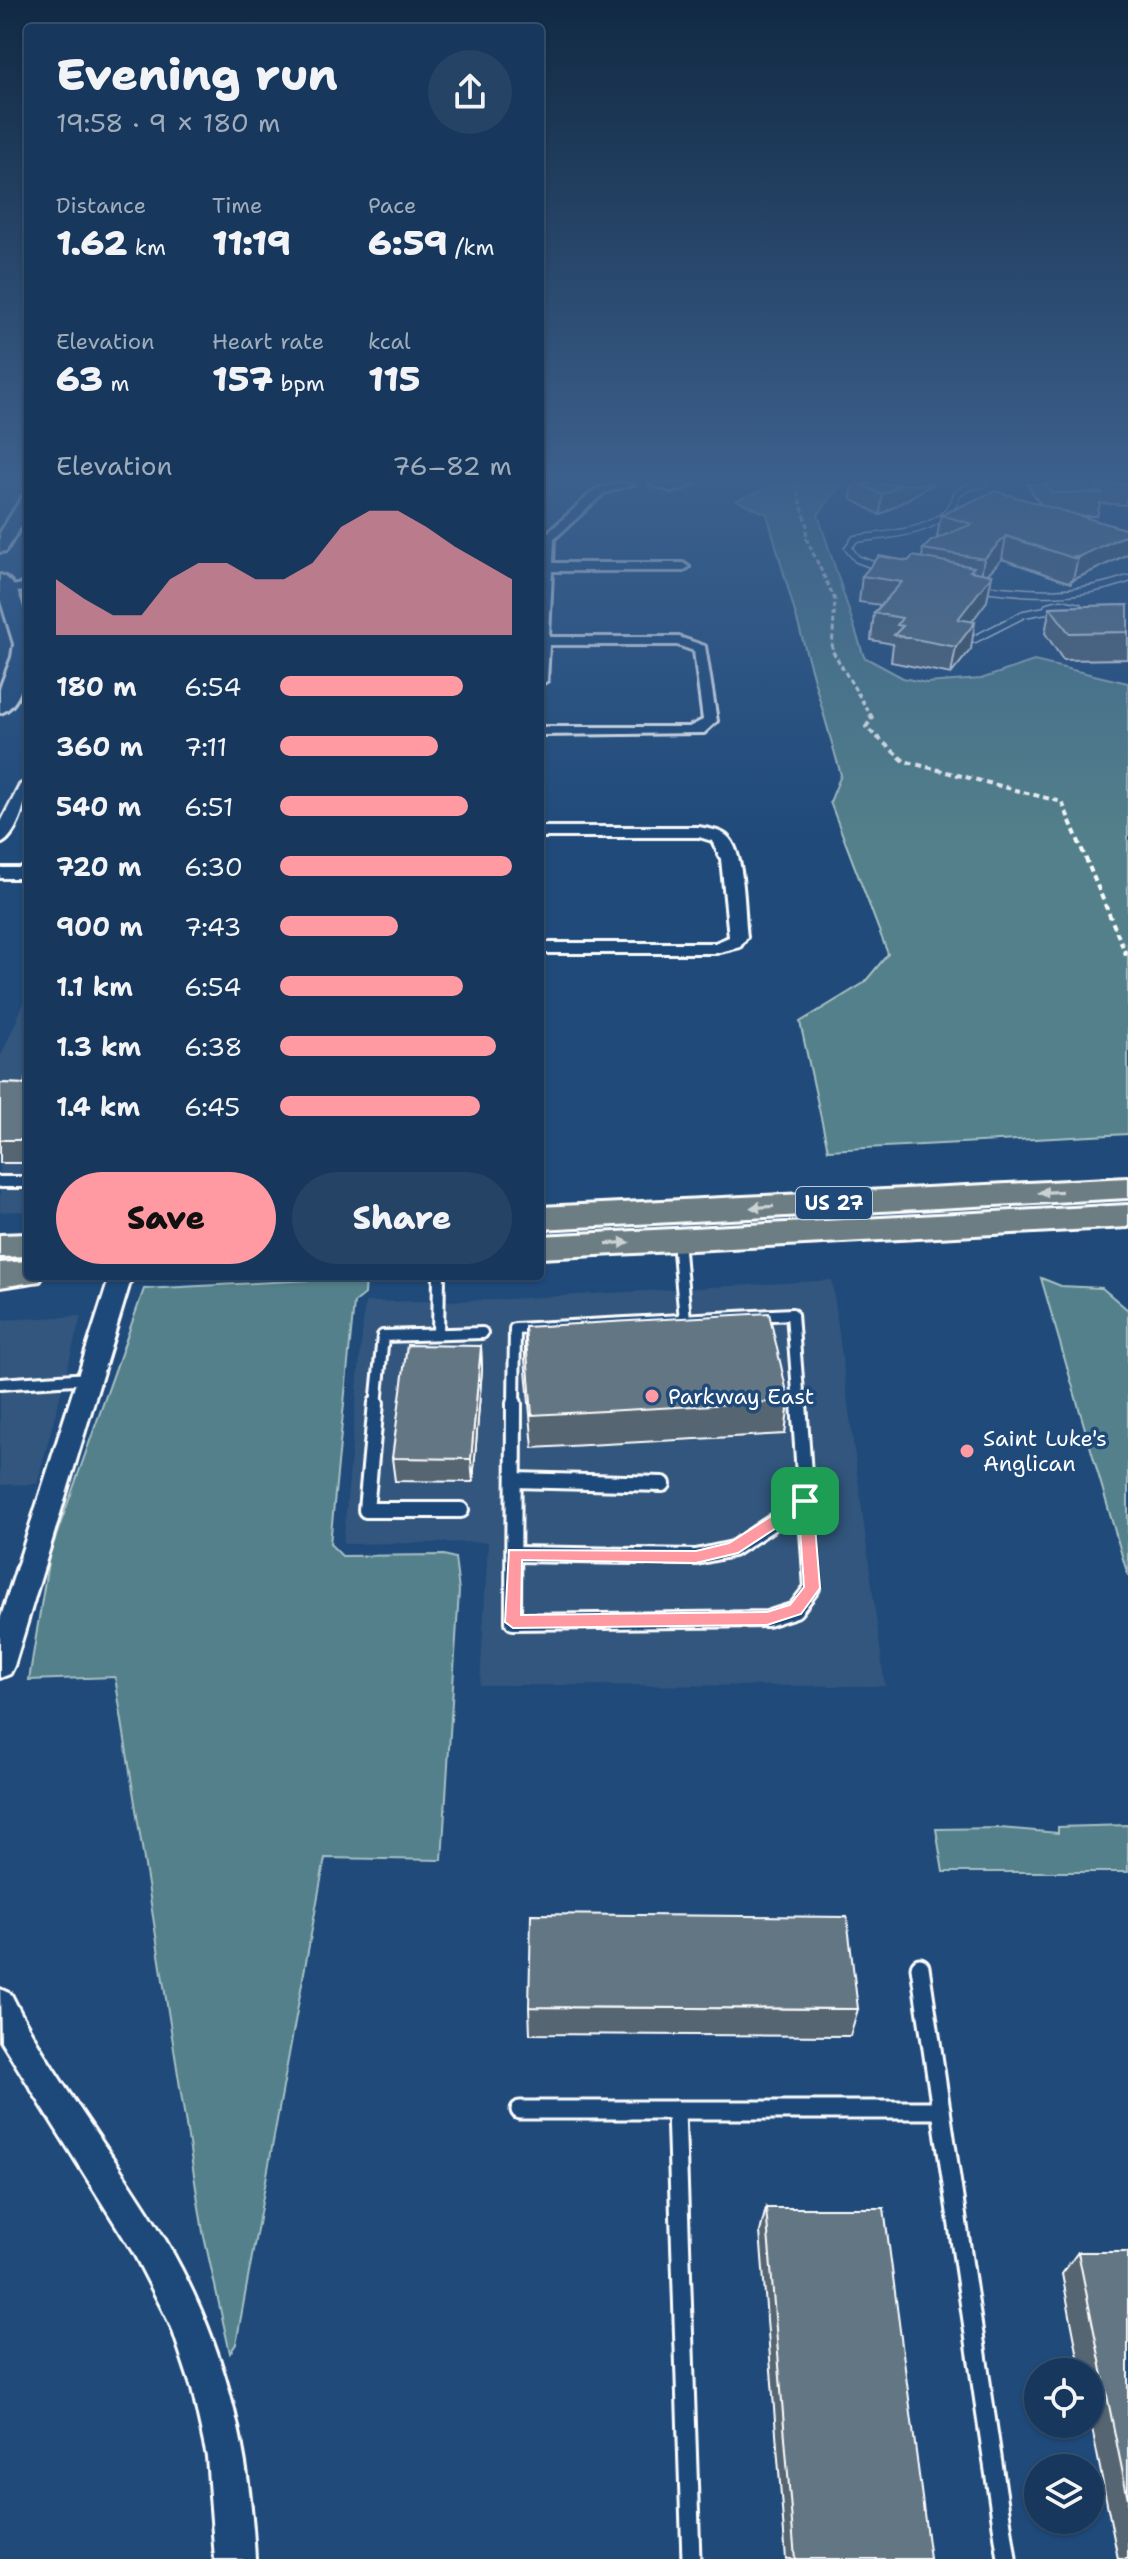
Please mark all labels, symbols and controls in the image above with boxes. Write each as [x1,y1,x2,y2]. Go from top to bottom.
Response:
text: Evening run [56,45,338,104]
button: share [428,50,512,134]
text: 19:58 · 9 × 180 m [56,105,280,140]
text: Distance [56,191,146,220]
text: Time [212,191,262,220]
text: Pace [368,191,416,220]
text: 1.62 [56,220,127,266]
text: 11:19 [212,220,291,266]
text: 6:59 [368,220,448,266]
text: km [127,233,166,262]
text: /km [448,233,494,262]
text: Elevation [56,327,154,356]
text: Heart rate [212,327,324,356]
text: kcal [368,327,411,356]
text: 63 [56,356,103,402]
text: 157 [212,356,273,402]
text: 115 [368,356,420,402]
text: m [103,369,129,398]
text: bpm [273,369,325,398]
text: Elevation [56,448,172,483]
text: 76–82 m [392,448,512,483]
text: 180 m [56,669,137,704]
text: 6:54 [184,669,241,704]
text: 360 m [56,729,143,764]
text: 7:11 [184,729,227,764]
text: 540 m [56,789,141,824]
text: 6:51 [184,789,234,824]
text: 720 m [56,849,141,884]
text: 6:30 [184,849,243,884]
text: 900 m [56,909,143,944]
text: 7:43 [184,909,241,944]
text: 1.1 km [56,969,133,1004]
text: 6:54 [184,969,241,1004]
text: 1.3 km [56,1029,141,1064]
text: 6:38 [184,1029,243,1064]
text: 1.4 km [56,1089,140,1124]
text: 6:45 [184,1089,240,1124]
button: Save [56,1172,276,1264]
button: Share [292,1172,512,1264]
one-way arrow [1037,1186,1062,1199]
road number: US 27 [796,1187,872,1219]
one-way arrow [749,1200,774,1213]
one-way arrow [606,1236,631,1249]
place label: Parkway East [668,1382,814,1411]
marker: Parkway East [643,1387,661,1405]
place label: Saint Luke's Anglican [983,1424,1107,1478]
marker: Saint Luke's Anglican [958,1442,976,1460]
pin [771,1467,839,1535]
icon: arrive [783,1479,827,1523]
map controls [1024,2358,1104,2534]
button: locate [1024,2358,1104,2438]
button: layers [1024,2454,1104,2534]

